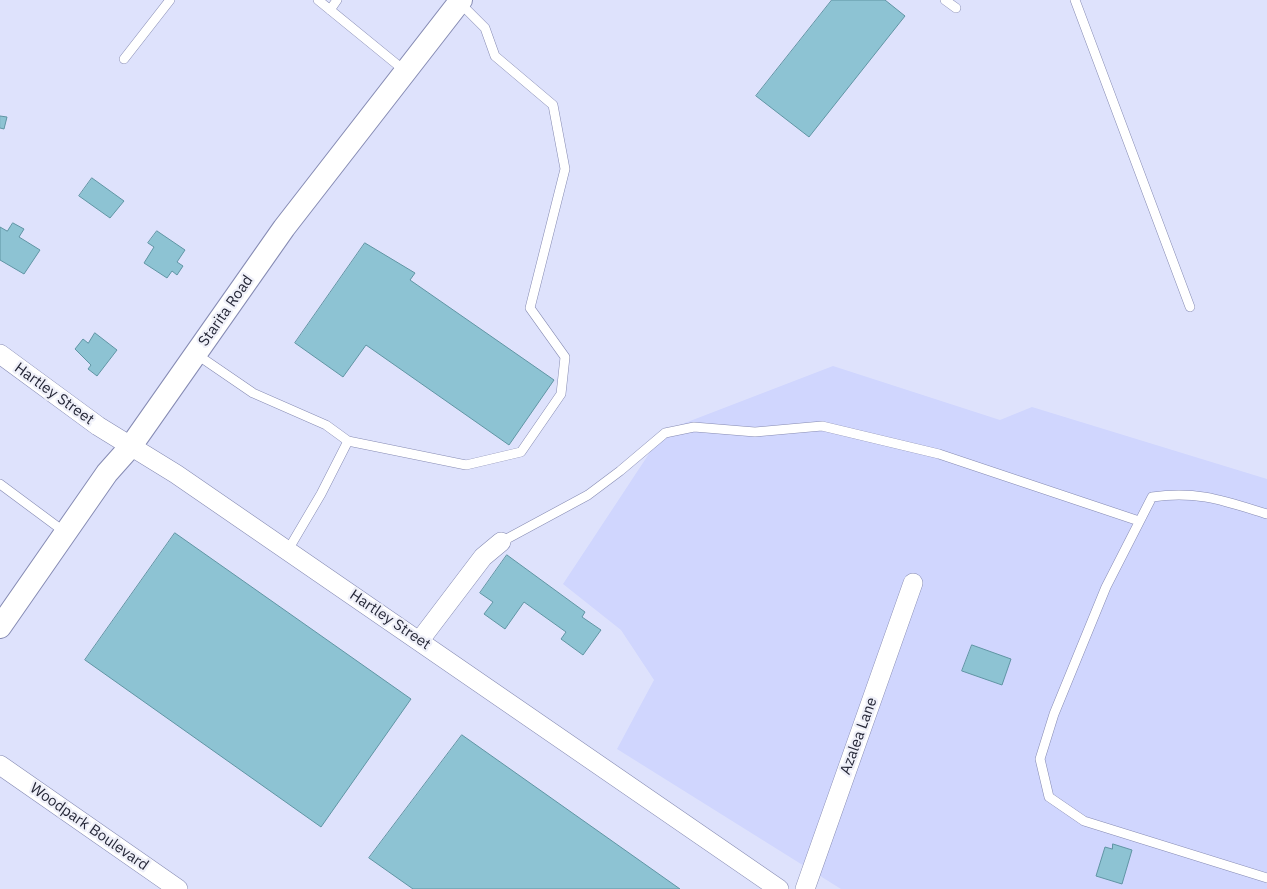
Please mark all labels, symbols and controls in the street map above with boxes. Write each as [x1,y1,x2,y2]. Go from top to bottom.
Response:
street label: Starita Road [195,272,257,350]
street label: Hartley Street [11,359,97,429]
street label: Hartley Street [346,586,434,654]
street label: Azalea Lane [837,695,881,777]
street label: Woodpark Boulevard [26,779,152,875]

